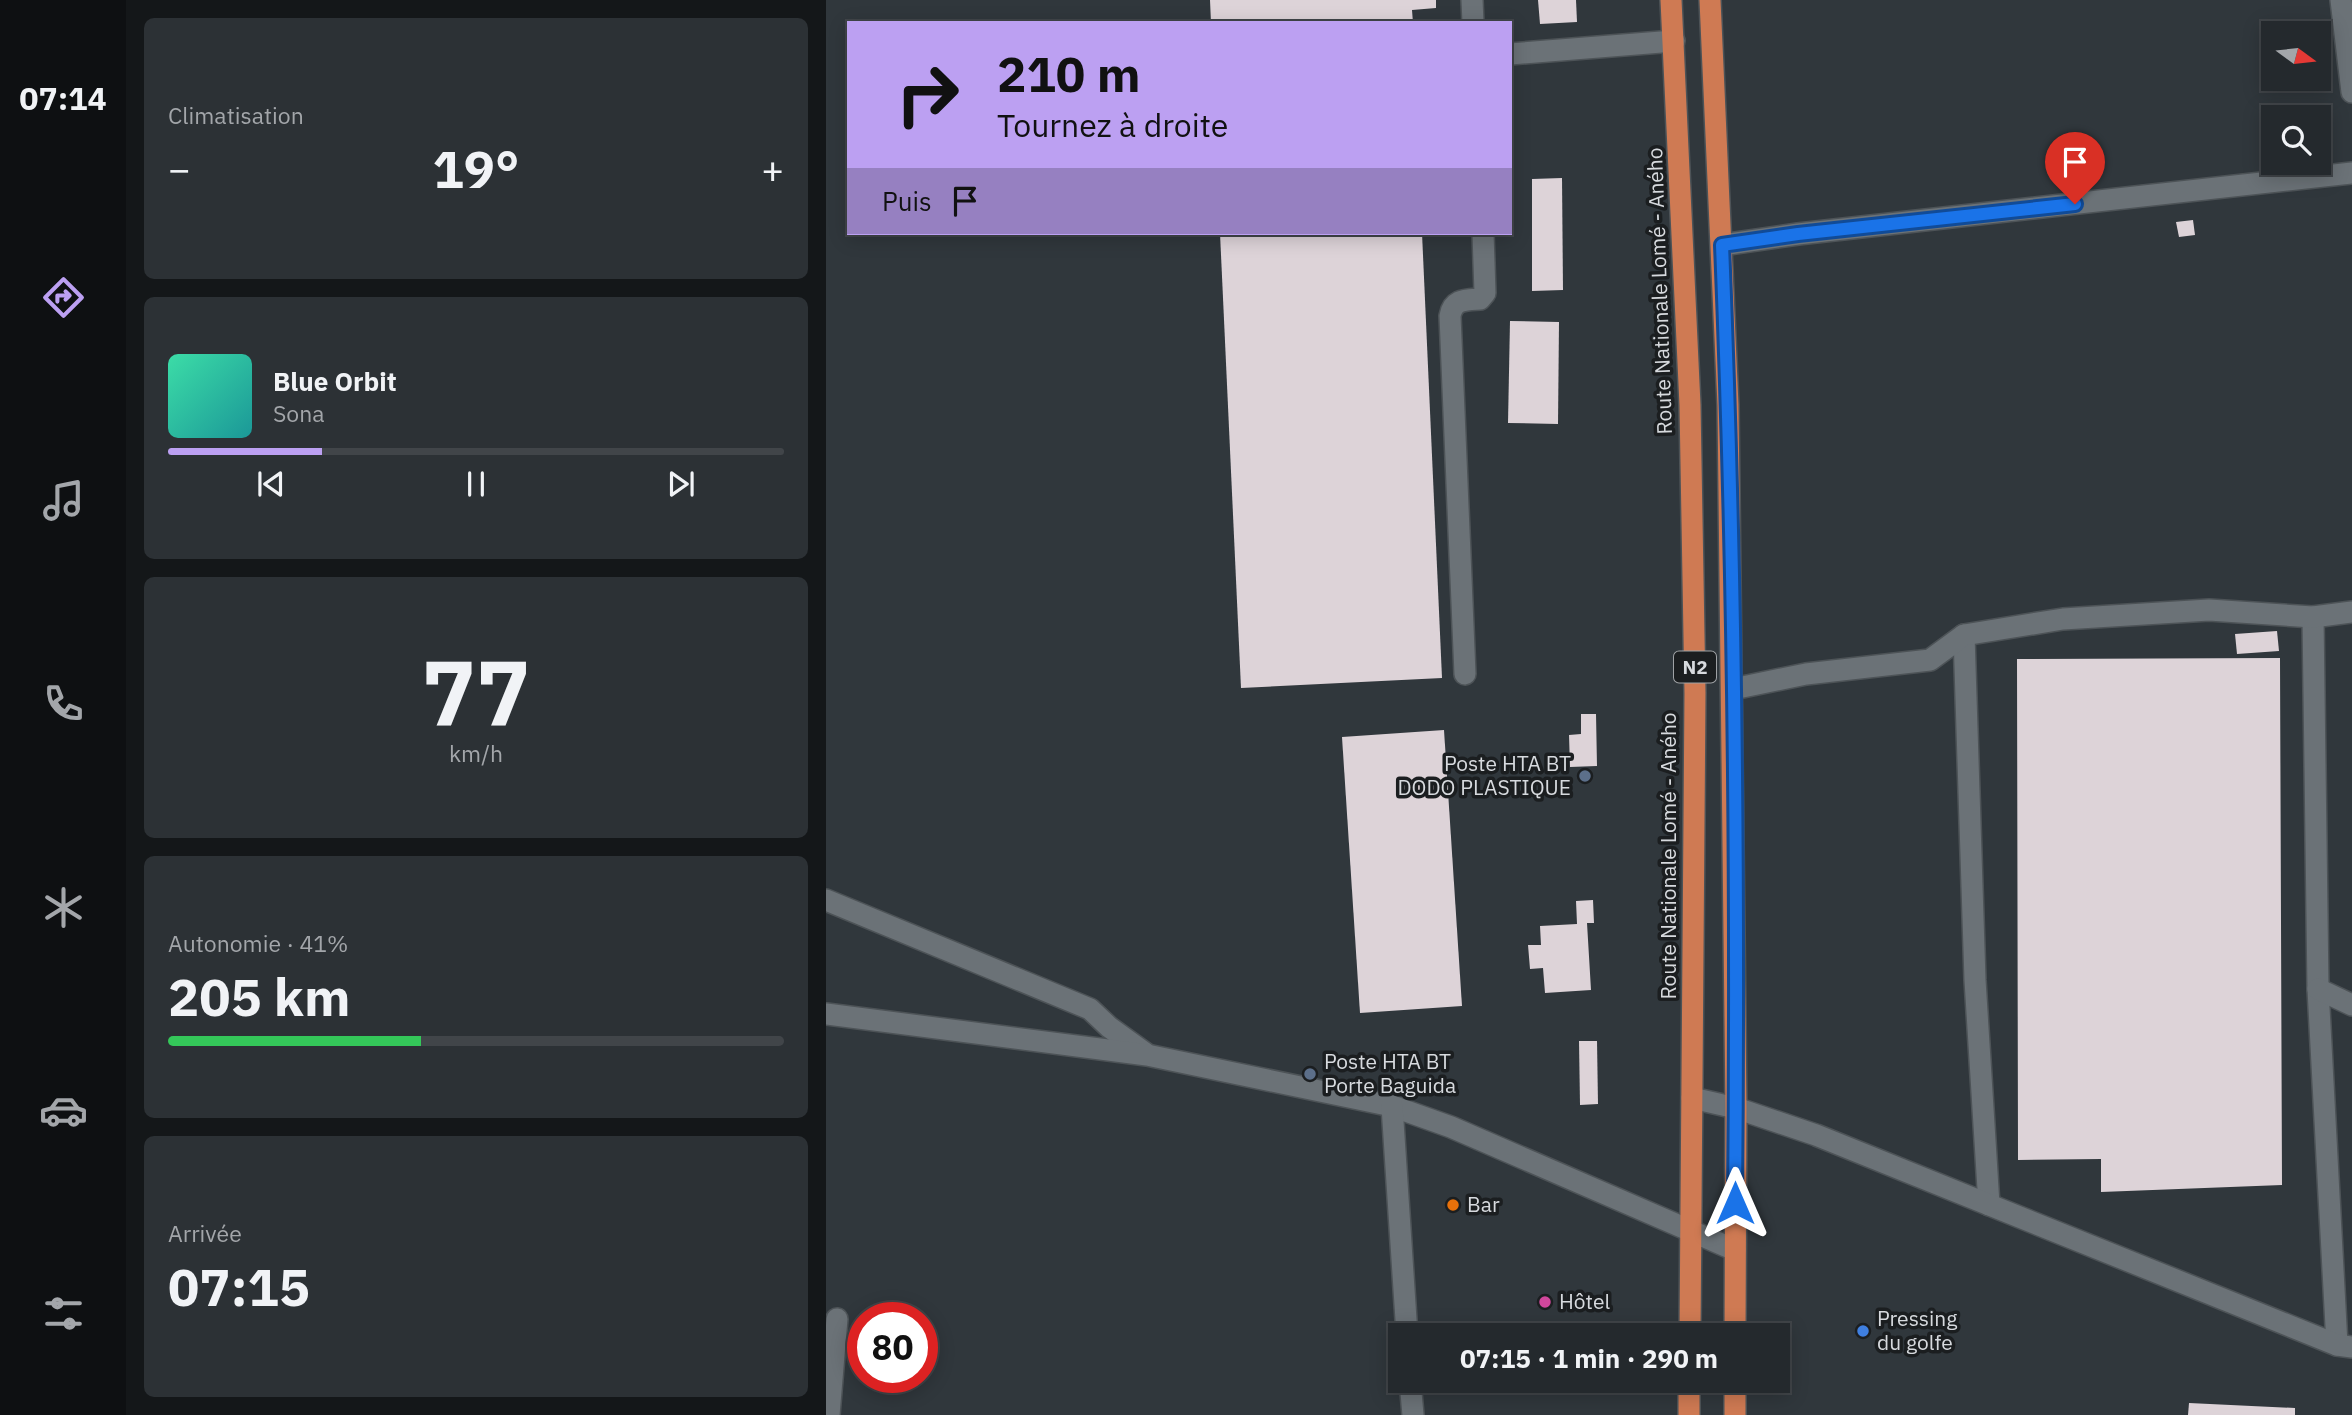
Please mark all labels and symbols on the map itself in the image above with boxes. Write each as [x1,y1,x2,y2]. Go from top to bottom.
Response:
north arrow [2261,21,2331,91]
pin [2045,132,2105,204]
street label: Route Nationale Lomé - Aného [1640,147,1678,435]
road number: N2 [1674,652,1716,682]
street label: Route Nationale Lomé - Aného [1654,712,1682,1000]
place label: Poste HTA BT DODO PLASTIQUE [1397,749,1571,801]
marker: Poste HTA BT DODO PLASTIQUE [1577,768,1593,784]
place label: Poste HTA BT Porte Baguida [1324,1047,1456,1099]
marker: Poste HTA BT Porte Baguida [1302,1066,1318,1082]
position arrow [1698,1166,1772,1240]
place label: Bar [1467,1190,1500,1218]
marker: Bar [1445,1197,1461,1213]
place label: Hôtel [1559,1287,1610,1315]
marker: Hôtel [1537,1294,1553,1310]
speed limit sign: 80 [847,1302,938,1393]
place label: Pressing du golfe [1877,1304,1957,1356]
marker: Pressing du golfe [1855,1323,1871,1339]

